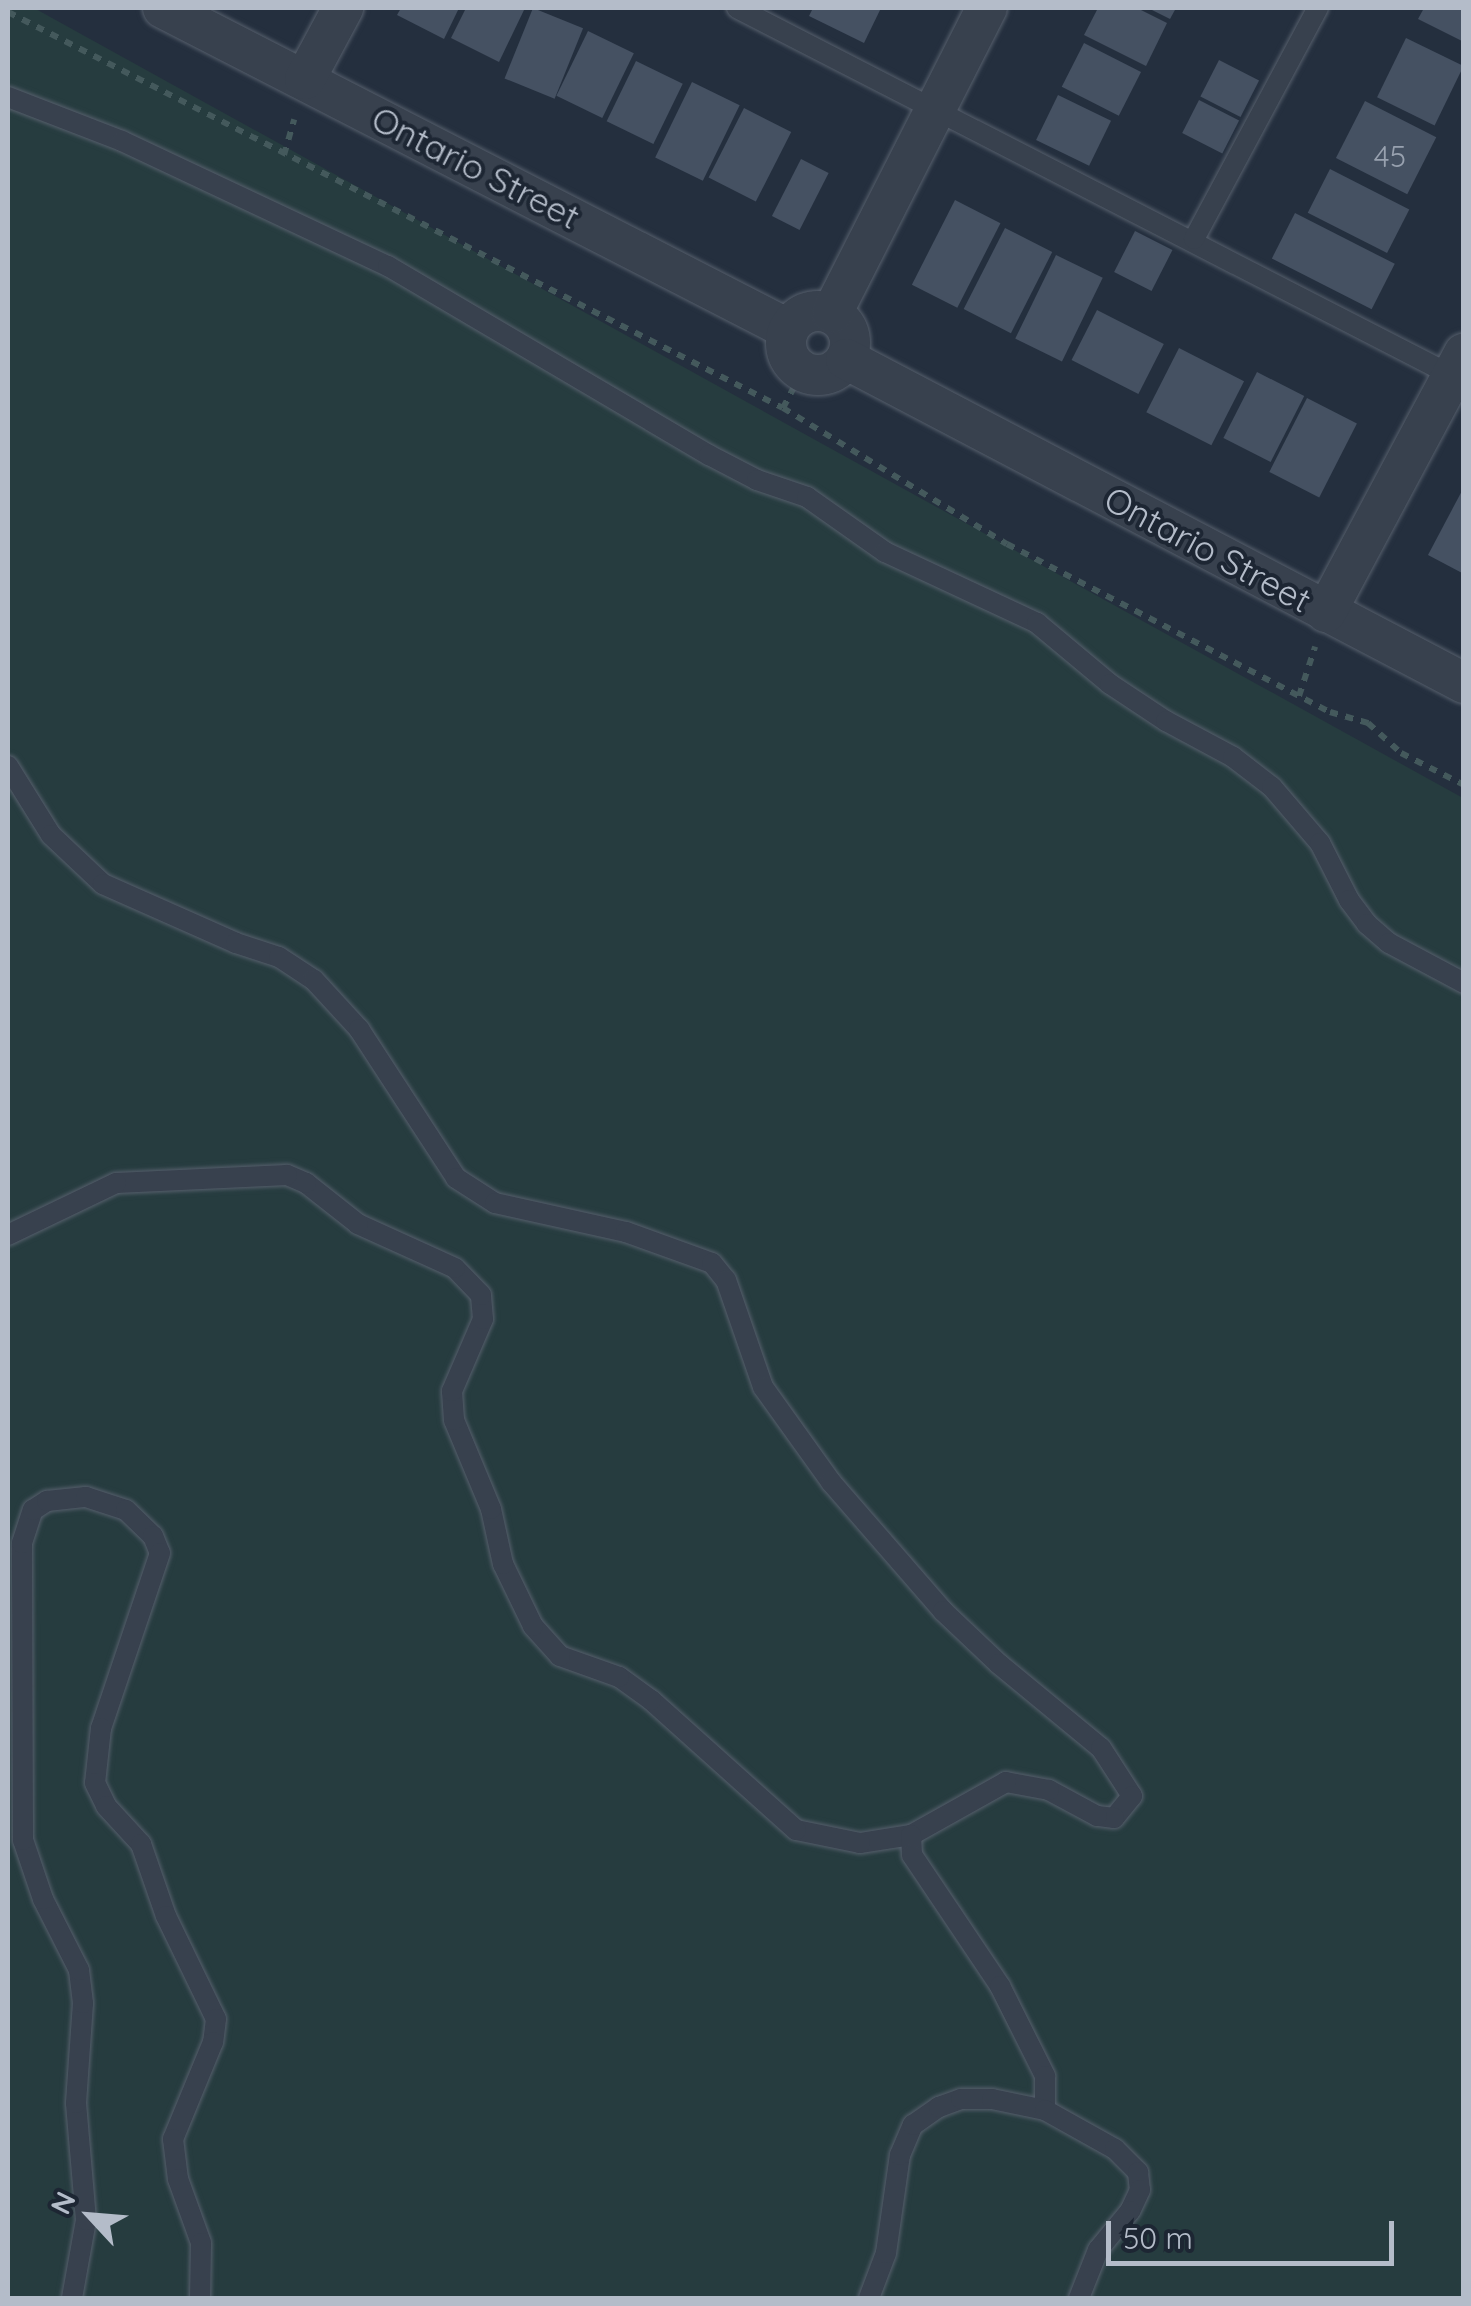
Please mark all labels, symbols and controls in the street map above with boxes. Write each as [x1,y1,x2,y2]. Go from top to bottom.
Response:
street label: Ontario Street [365,97,587,237]
house number: 45 [1374,138,1406,174]
street label: Ontario Street [1098,477,1318,621]
north arrow [40,2166,140,2266]
text: N [42,2186,83,2220]
scale bar [1111,2201,1398,2263]
text: 50 m [1123,2219,1193,2257]

